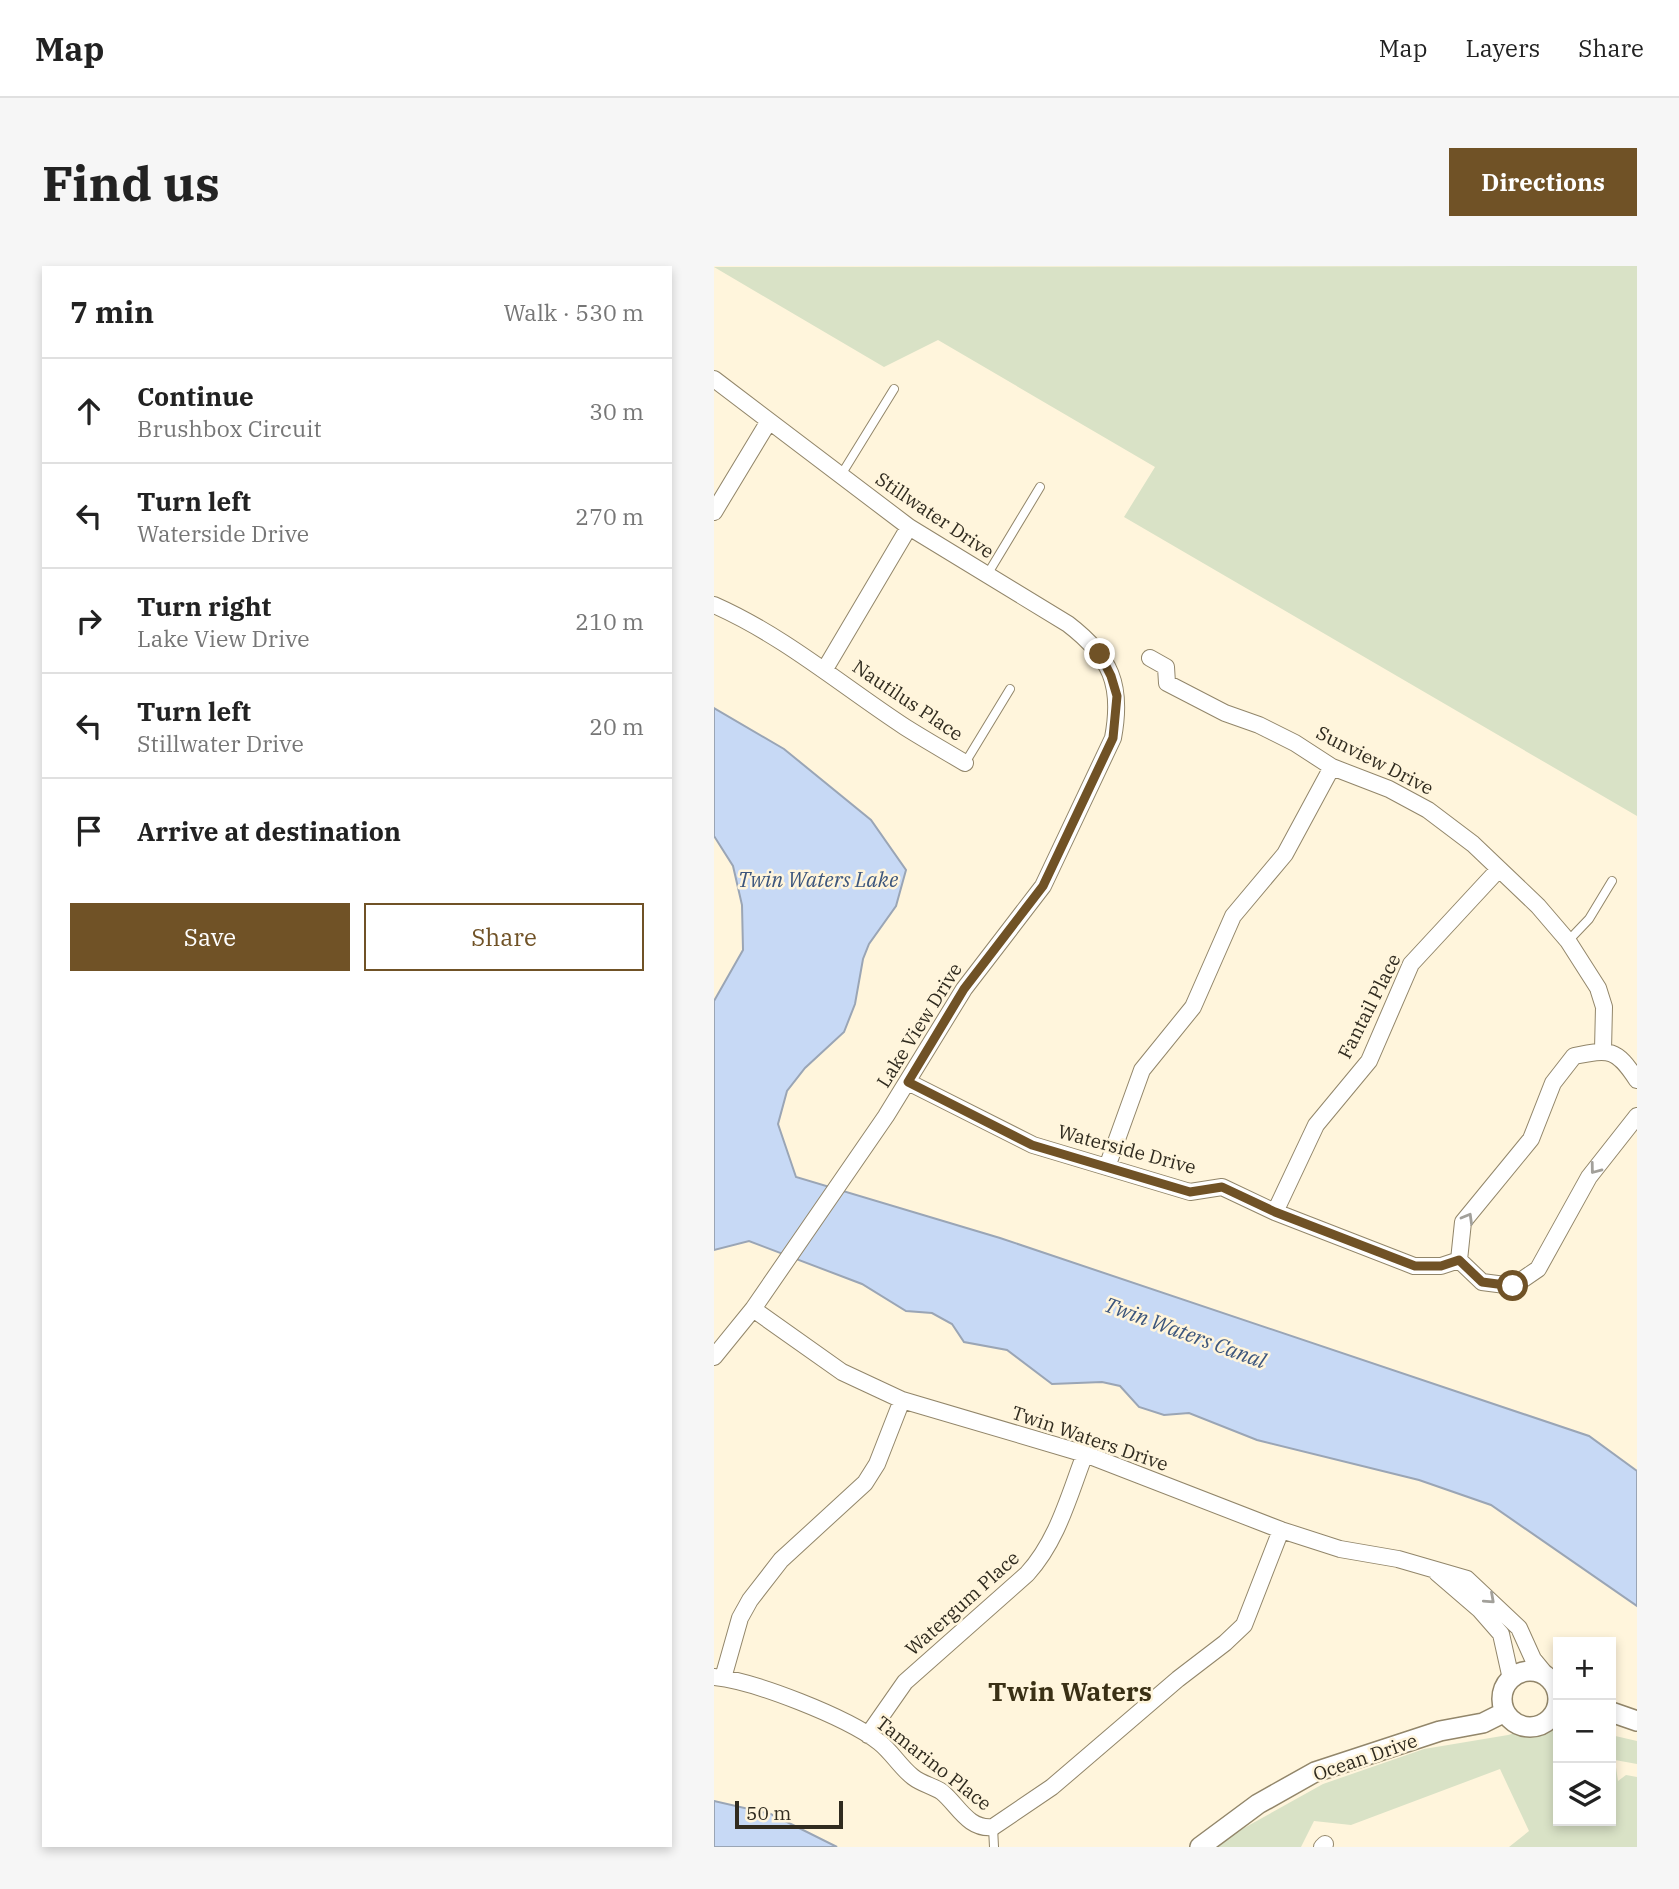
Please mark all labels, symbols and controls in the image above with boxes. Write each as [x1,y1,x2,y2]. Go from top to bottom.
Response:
text: Map [35,27,104,70]
text: Map [1379,32,1427,64]
text: Layers [1465,32,1540,64]
text: Share [1578,32,1644,64]
button: Directions [1449,148,1637,216]
text: Find us [42,151,220,214]
text: 7 min [70,292,154,331]
text: Walk · 530 m [503,297,644,327]
text: Continue [137,379,254,413]
icon: ahead [70,392,108,430]
text: 30 m [589,396,644,426]
text: Brushbox Circuit [137,413,322,443]
street label: Stillwater Drive [871,467,999,563]
text: Turn left [137,484,251,518]
icon: left [70,497,108,535]
text: 270 m [575,501,644,531]
text: Waterside Drive [137,518,309,548]
text: Turn right [137,589,271,623]
icon: right [70,602,108,640]
text: 210 m [575,606,644,636]
text: Lake View Drive [137,623,310,653]
route end [1084,638,1115,669]
street label: Nautilus Place [848,654,968,746]
text: Turn left [137,694,251,728]
icon: left [70,707,108,745]
text: 20 m [589,711,644,741]
street label: Sunview Drive [1312,720,1438,800]
text: Stillwater Drive [137,728,304,758]
icon: arrive [70,812,108,850]
text: Arrive at destination [137,814,401,848]
water label: Twin Waters Lake [738,865,899,893]
button: Save [70,903,350,971]
button: Share [364,903,644,971]
street label: Fantail Place [1332,950,1406,1062]
street label: Lake View Drive [871,958,967,1092]
street label: Waterside Drive [1055,1119,1199,1179]
one-way arrow [1591,1162,1603,1174]
one-way arrow [1460,1213,1473,1226]
route start [1497,1270,1528,1301]
water label: Twin Waters Canal [1101,1290,1271,1375]
street label: Twin Waters Drive [1009,1400,1171,1476]
street label: Watergum Place [900,1546,1024,1660]
one-way arrow [1482,1591,1495,1603]
map controls [1553,1637,1616,1826]
button: + [1553,1637,1616,1700]
district label: Twin Waters [988,1674,1152,1708]
button: − [1553,1700,1616,1763]
street label: Tamarino Place [871,1710,997,1816]
street label: Ocean Drive [1310,1728,1420,1786]
button: layers [1553,1763,1616,1826]
scale bar [735,1798,844,1830]
text: 50 m [746,1801,791,1825]

